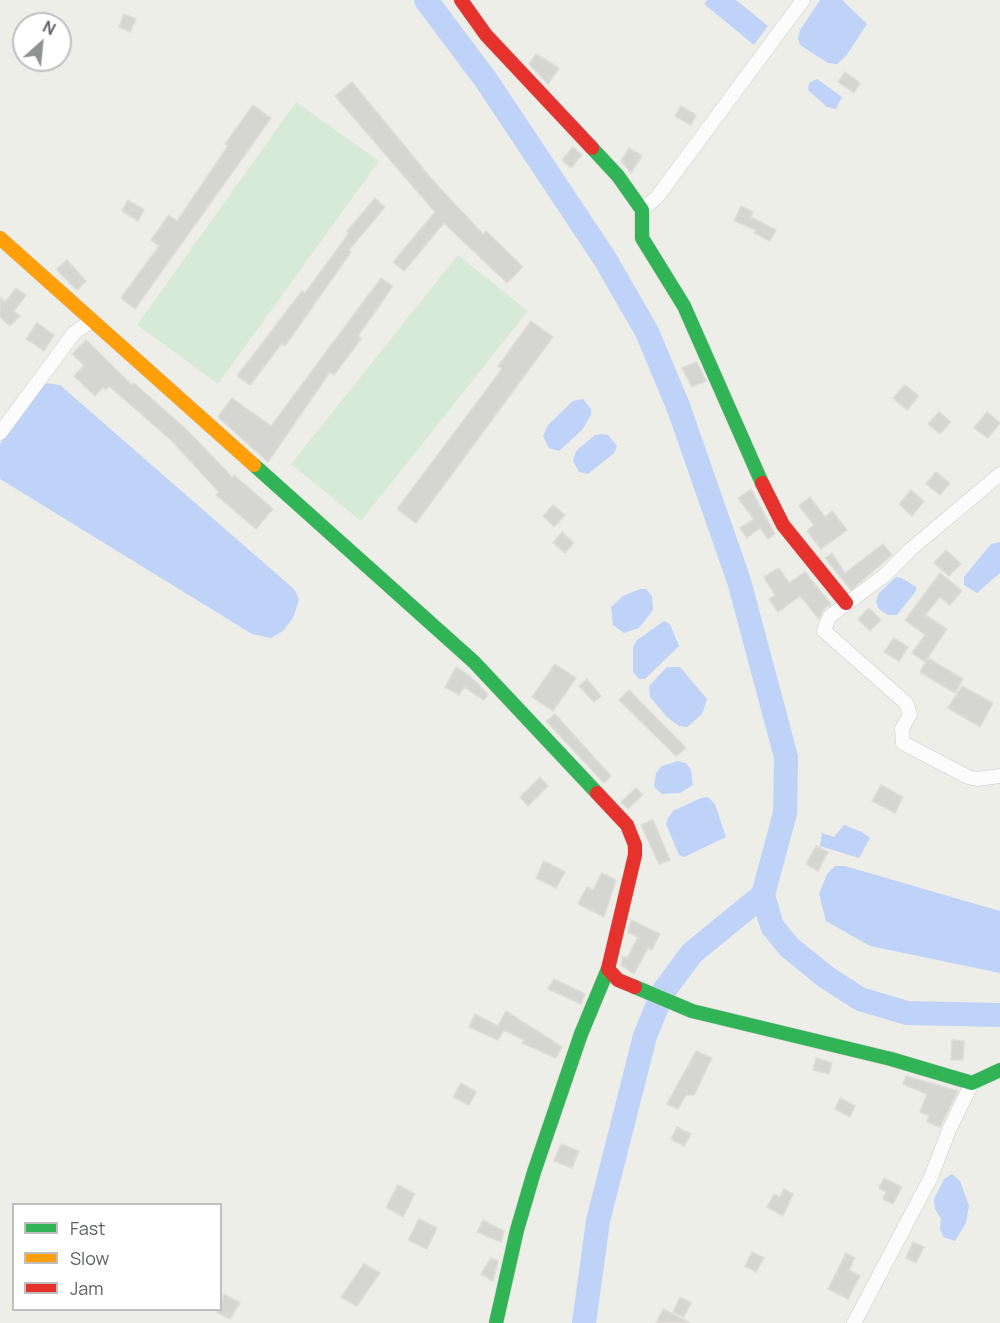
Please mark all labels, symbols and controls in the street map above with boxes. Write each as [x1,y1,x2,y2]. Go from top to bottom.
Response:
north arrow [12,12,72,72]
text: N [39,15,59,40]
legend [12,1203,222,1311]
text: Fast [70,1216,105,1240]
text: Slow [70,1246,109,1270]
text: Jam [70,1276,104,1300]

